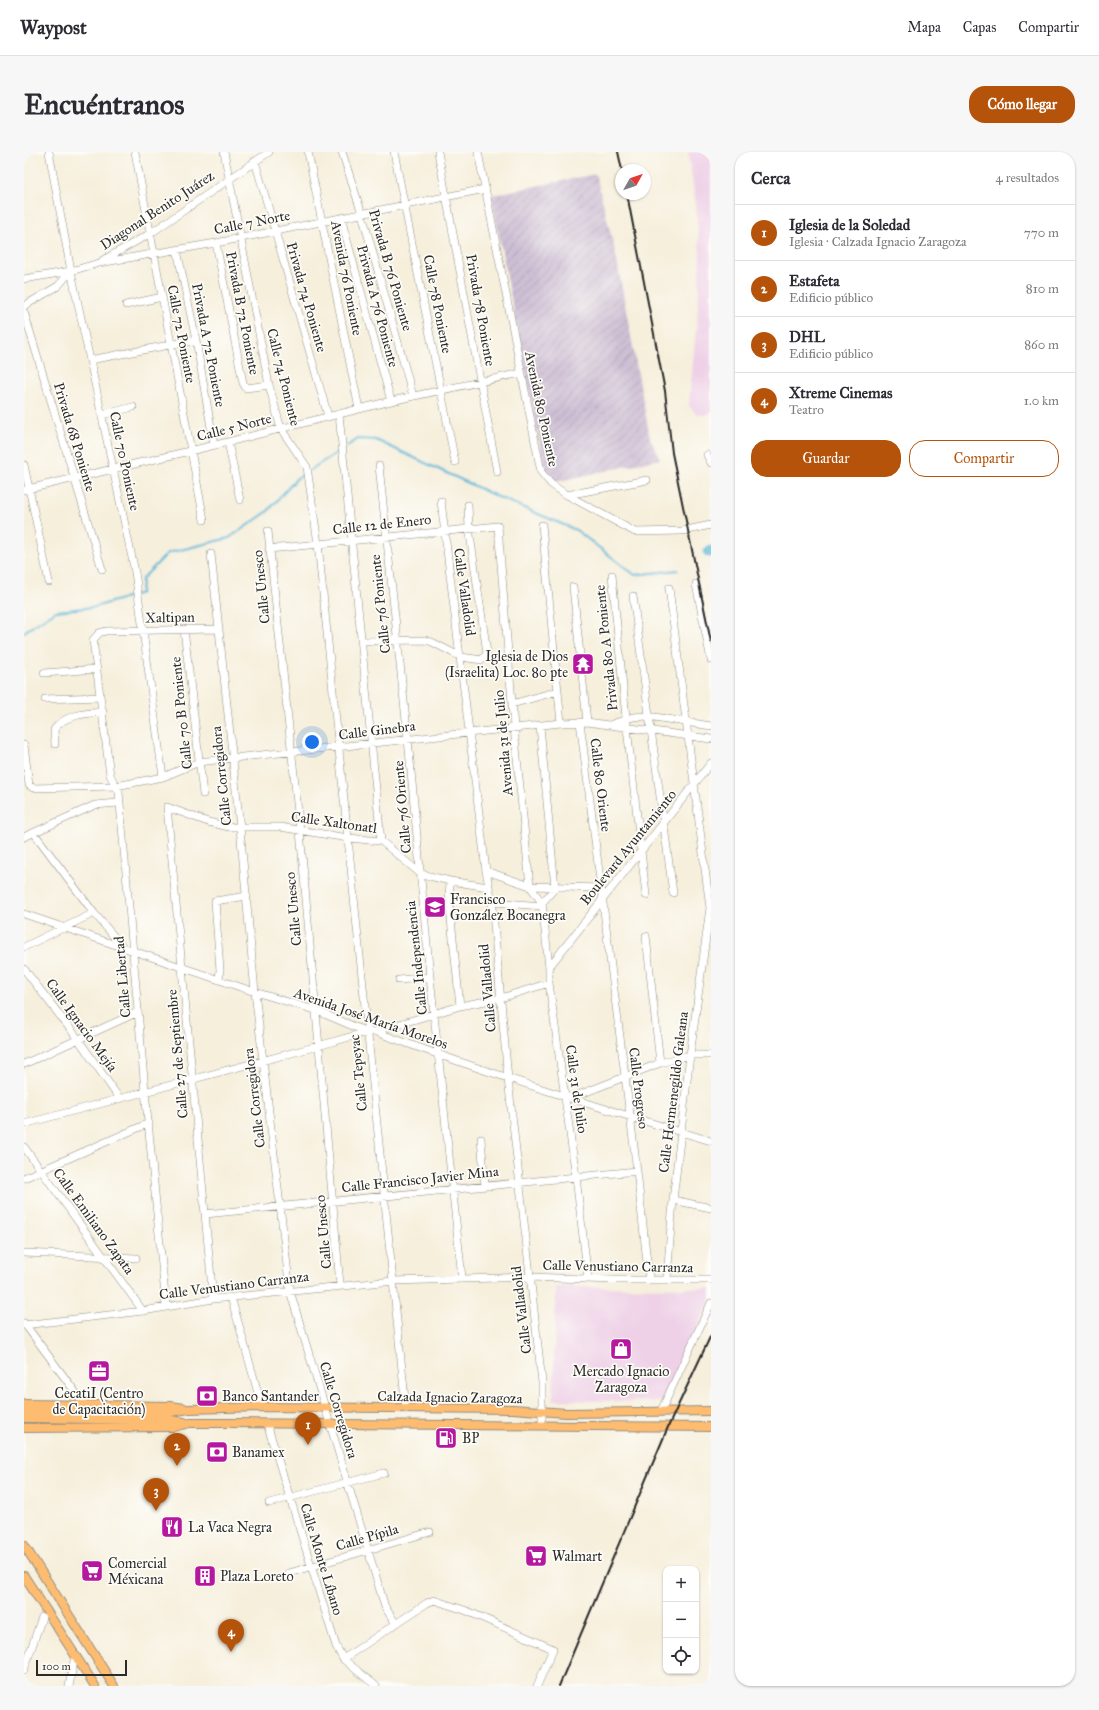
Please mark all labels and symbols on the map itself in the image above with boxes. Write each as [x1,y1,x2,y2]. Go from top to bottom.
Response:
north arrow [615,164,651,200]
street label: Diagonal Benito Juárez [97,167,218,254]
street label: Calle 7 Norte [213,207,292,238]
street label: Privada B 76 Poniente [365,207,416,333]
street label: Avenida 76 Poniente [327,218,366,337]
street label: Privada 74 Poniente [283,240,330,354]
street label: Privada A 76 Poniente [353,243,402,369]
street label: Privada B 72 Poniente [222,250,263,376]
street label: Calle 78 Poniente [420,253,455,355]
street label: Privada 78 Poniente [462,253,499,368]
street label: Privada A 72 Poniente [188,282,229,409]
street label: Calle 72 Poniente [164,284,199,385]
street label: Calle 74 Poniente [263,326,304,428]
street label: Avenida 80 Poniente [521,349,562,469]
street label: Privada 68 Poniente [50,380,99,494]
street label: Calle 70 Poniente [106,410,143,512]
street label: Calle 5 Norte [195,410,273,445]
street label: Calle 12 de Enero [332,511,432,538]
street label: Calle Valladolid [450,547,479,637]
street label: Calle Unesco [249,549,274,625]
street label: Calle 76 Poniente [367,553,394,654]
street label: Privada 80 A Poniente [591,584,622,712]
street label: Xaltipan [145,609,195,626]
place label: Iglesia de Dios (Israelita) Loc. 80 pte [445,648,568,682]
temple icon: Iglesia de Dios (Israelita) Loc. 80 pte [570,651,596,677]
street label: Calle 70 B Poniente [167,656,196,770]
street label: Avenida 31 de Julio [490,689,518,798]
street label: Calle Ginebra [338,717,417,744]
street label: Calle Corregidora [208,725,235,827]
your location [302,732,322,752]
street label: Calle 80 Oriente [586,737,615,833]
street label: Calle 76 Oriente [390,760,415,854]
street label: Boulevard Ayuntamiento [577,786,680,908]
street label: Calle Xaltonatl [290,808,378,837]
street label: Calle Unesco [282,871,305,947]
place label: Francisco González Bocanegra [450,891,566,924]
school or university icon: Francisco González Bocanegra [422,894,448,920]
street label: Calle Independencia [402,900,431,1016]
street label: Calle Libertad [110,935,135,1018]
street label: Calle Valladolid [475,943,500,1033]
street label: Calle Ignacio Mejía [42,975,121,1075]
street label: Avenida José María Morelos [290,984,450,1054]
street label: Calle 27 de Septiembre [163,988,192,1119]
street label: Calle Hermenegildo Galeana [655,1010,692,1174]
street label: Calle Tepeyac [346,1034,371,1112]
street label: Calle 31 de Julio [561,1044,591,1135]
street label: Calle Progreso [625,1046,652,1130]
street label: Calle Corregidora [240,1047,269,1149]
street label: Calle Francisco Javier Mina [341,1163,500,1197]
street label: Calle Emiliano Zapata [49,1165,138,1278]
street label: Calle Unesco [312,1194,335,1270]
street label: Calle Venustiano Carranza [542,1257,694,1276]
street label: Calle Valladolid [508,1265,535,1355]
street label: Calle Venustiano Carranza [158,1268,310,1303]
shop icon: Mercado Ignacio Zaragoza [608,1336,634,1362]
office icon: CecatiI (Centro de Capacitación) [86,1358,112,1384]
street label: Calle Corregidora [316,1360,361,1461]
place label: Mercado Ignacio Zaragoza [572,1363,670,1396]
bank icon: Banco Santander [194,1383,220,1409]
place label: CecatiI (Centro de Capacitación) [52,1385,146,1419]
place label: Banco Santander [222,1388,320,1405]
street label: Calzada Ignacio Zaragoza [377,1388,523,1407]
pin: 1 [295,1412,321,1445]
fuel station icon: BP [433,1425,459,1451]
place label: BP [462,1430,479,1447]
pin: 2 [164,1433,190,1466]
bank icon: Banamex [204,1439,230,1465]
place label: Banamex [232,1444,285,1461]
pin: 3 [143,1478,169,1511]
street label: Calle Monte Líbano [296,1501,347,1617]
restaurant icon: La Vaca Negra [159,1514,185,1540]
place label: La Vaca Negra [188,1519,272,1536]
street label: Calle Pípila [334,1520,400,1555]
supermarket icon: Walmart [523,1543,549,1569]
place label: Walmart [552,1548,602,1565]
place label: Comercial Méxicana [108,1555,167,1588]
supermarket icon: Comercial Méxicana [79,1558,105,1584]
building icon: Plaza Loreto [192,1563,218,1589]
place label: Plaza Loreto [220,1568,294,1585]
pin: 4 [218,1619,244,1652]
scale bar [36,1658,127,1677]

